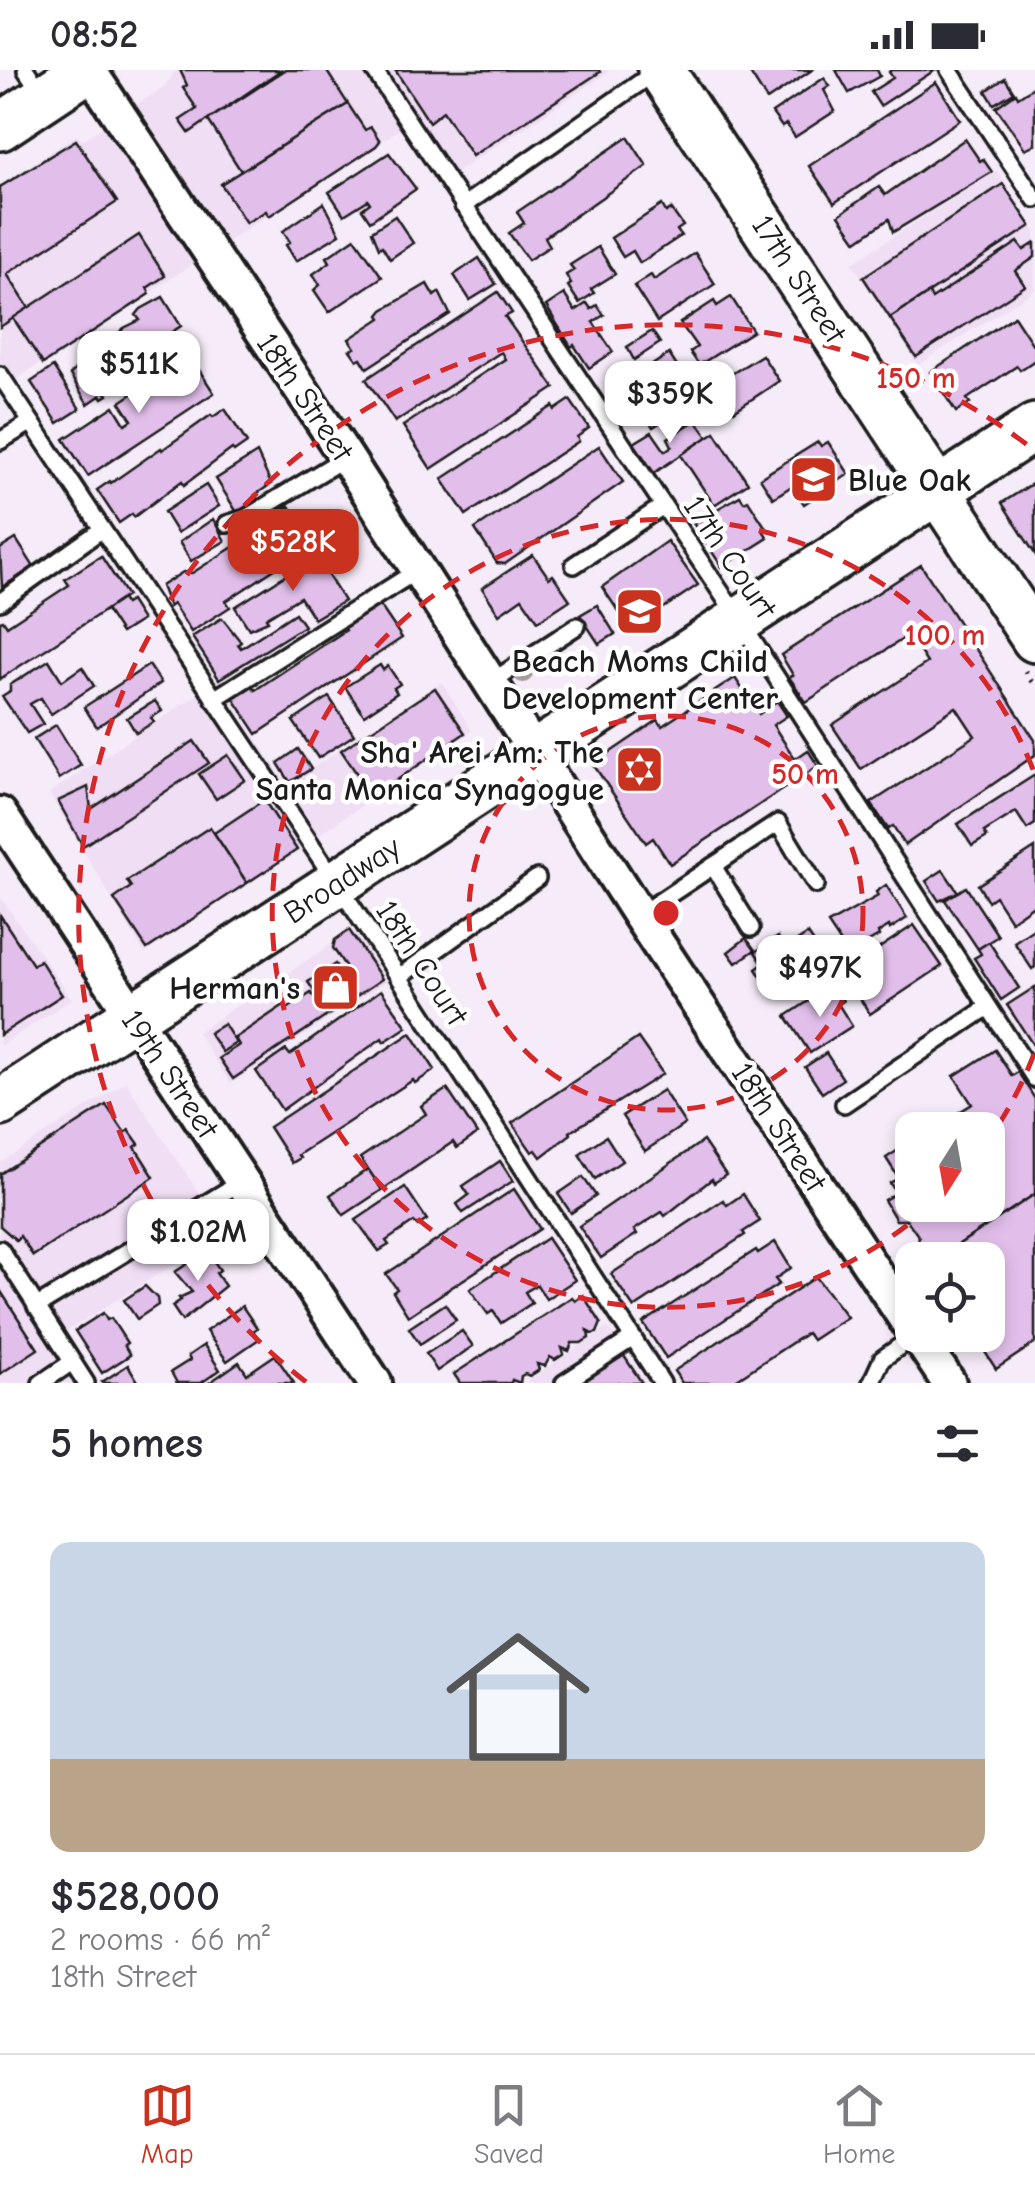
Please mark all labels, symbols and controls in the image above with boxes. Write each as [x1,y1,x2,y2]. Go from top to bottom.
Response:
text: 08:52 [50,13,138,57]
street label: 17th Street [744,208,854,351]
street label: 18th Street [249,326,362,469]
pin: $511K [69,331,209,416]
text: $511K [99,345,179,382]
pin: $359K [600,361,740,446]
text: 150 m [876,361,956,396]
text: $359K [627,375,713,412]
school or university icon: Blue Oak [787,454,839,506]
place label: Blue Oak [848,462,971,499]
street label: 17th Court [676,489,785,626]
pin: $528K [223,509,363,594]
text: $528K [250,523,336,560]
school or university icon: Beach Moms Child Development Center [614,585,666,637]
text: 100 m [905,618,985,653]
place label: Beach Moms Child Development Center [502,643,778,717]
place label: Sha' Arei Am: The Santa Monica Synagogue [256,734,604,808]
synagogue icon: Sha' Arei Am: The Santa Monica Synagogue [613,744,665,796]
text: 50 m [771,757,839,792]
street label: Broadway [277,828,408,931]
street label: 18th Court [368,894,476,1033]
centre of rings [648,895,684,931]
pin: $497K [750,935,890,1020]
text: $497K [778,949,862,986]
shop icon: Herman's [309,962,361,1014]
place label: Herman's [169,970,300,1007]
street label: 19th Street [114,1003,227,1146]
street label: 18th Street [724,1056,835,1199]
north arrow [895,1112,1005,1222]
map controls [895,1112,1005,1352]
pin: $1.02M [117,1199,279,1284]
text: $1.02M [149,1213,247,1250]
button: locate [895,1242,1005,1352]
icon: filters [930,1416,985,1471]
text: 5 homes [50,1419,203,1468]
icon: home [428,1607,608,1787]
text: $528,000 [50,1872,220,1921]
text: 2 rooms · 66 m² [50,1921,270,1958]
text: 18th Street [50,1958,196,1995]
tab: Map [140,2078,195,2170]
tab: Saved [474,2078,544,2170]
tab: Home [823,2078,895,2170]

